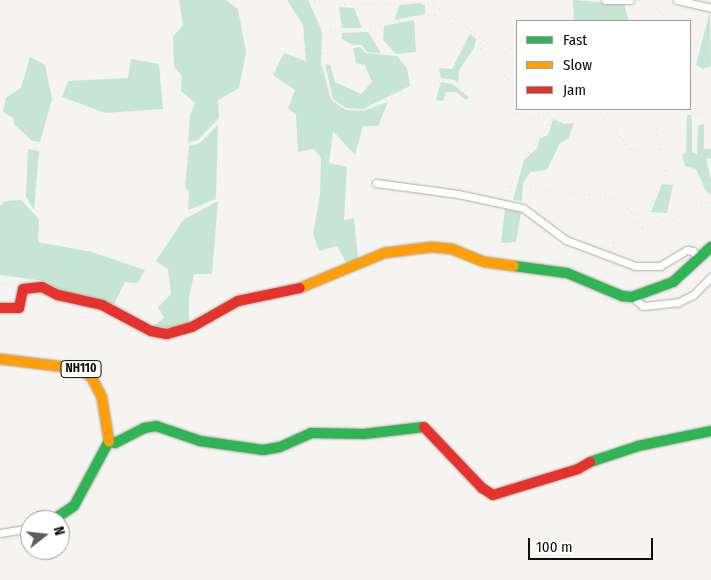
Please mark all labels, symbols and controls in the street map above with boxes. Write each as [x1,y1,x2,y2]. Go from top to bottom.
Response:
legend [516,20,691,110]
text: Fast [563,31,587,49]
text: Slow [563,56,592,74]
text: Jam [563,81,586,99]
road number: NH110 [60,359,102,378]
north arrow [20,510,70,560]
text: N [50,525,68,537]
scale bar [531,528,656,560]
text: 100 m [536,538,573,556]

